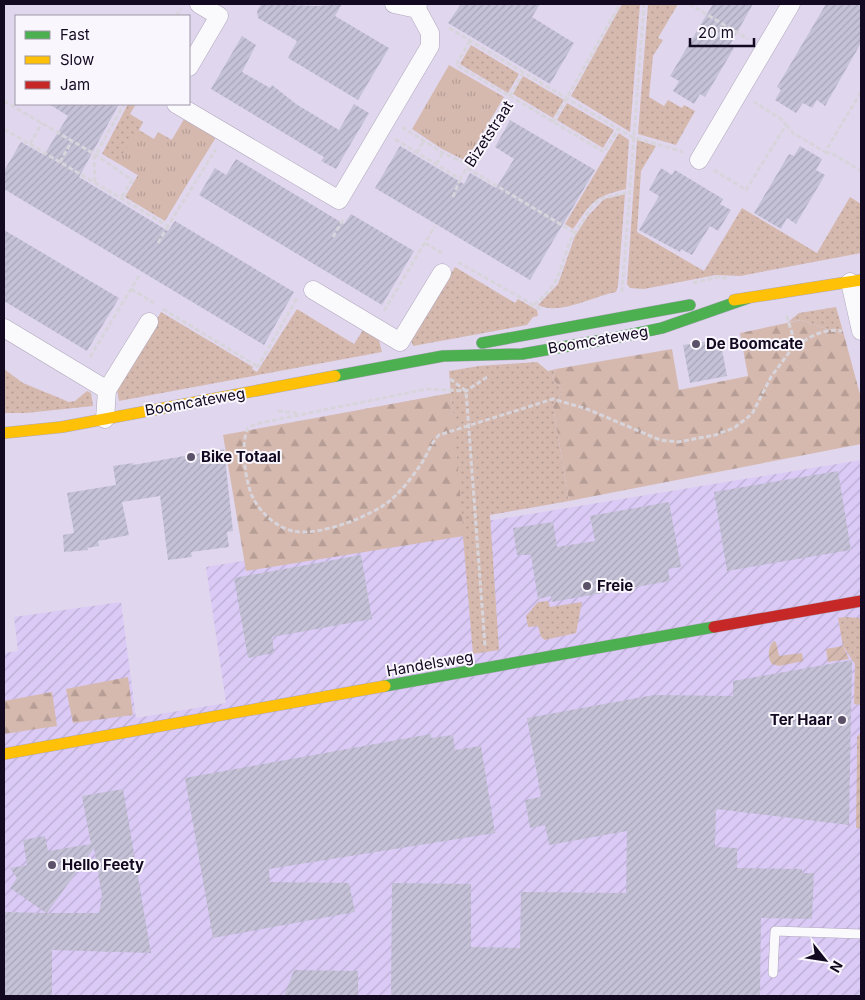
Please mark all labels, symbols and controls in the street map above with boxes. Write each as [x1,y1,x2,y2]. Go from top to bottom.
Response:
legend [15,15,190,105]
scale bar [690,15,754,47]
text: 20 m [698,23,734,42]
text: Fast [60,25,90,44]
text: Slow [60,50,94,69]
text: Jam [60,75,90,94]
street label: Bizetstraat [460,97,517,170]
street label: Boomcateweg [546,321,649,358]
place label: De Boomcate [706,334,803,353]
marker: De Boomcate [690,338,702,350]
street label: Boomcateweg [143,383,246,420]
place label: Bike Totaal [201,447,281,466]
marker: Bike Totaal [185,451,197,463]
place label: Freie [597,576,633,595]
marker: Freie [581,580,593,592]
street label: Handelsweg [385,647,475,680]
place label: Ter Haar [770,710,832,729]
marker: Ter Haar [836,714,848,726]
place label: Hello Feety [62,855,144,874]
marker: Hello Feety [46,859,58,871]
north arrow [800,935,850,985]
text: N [827,958,847,976]

